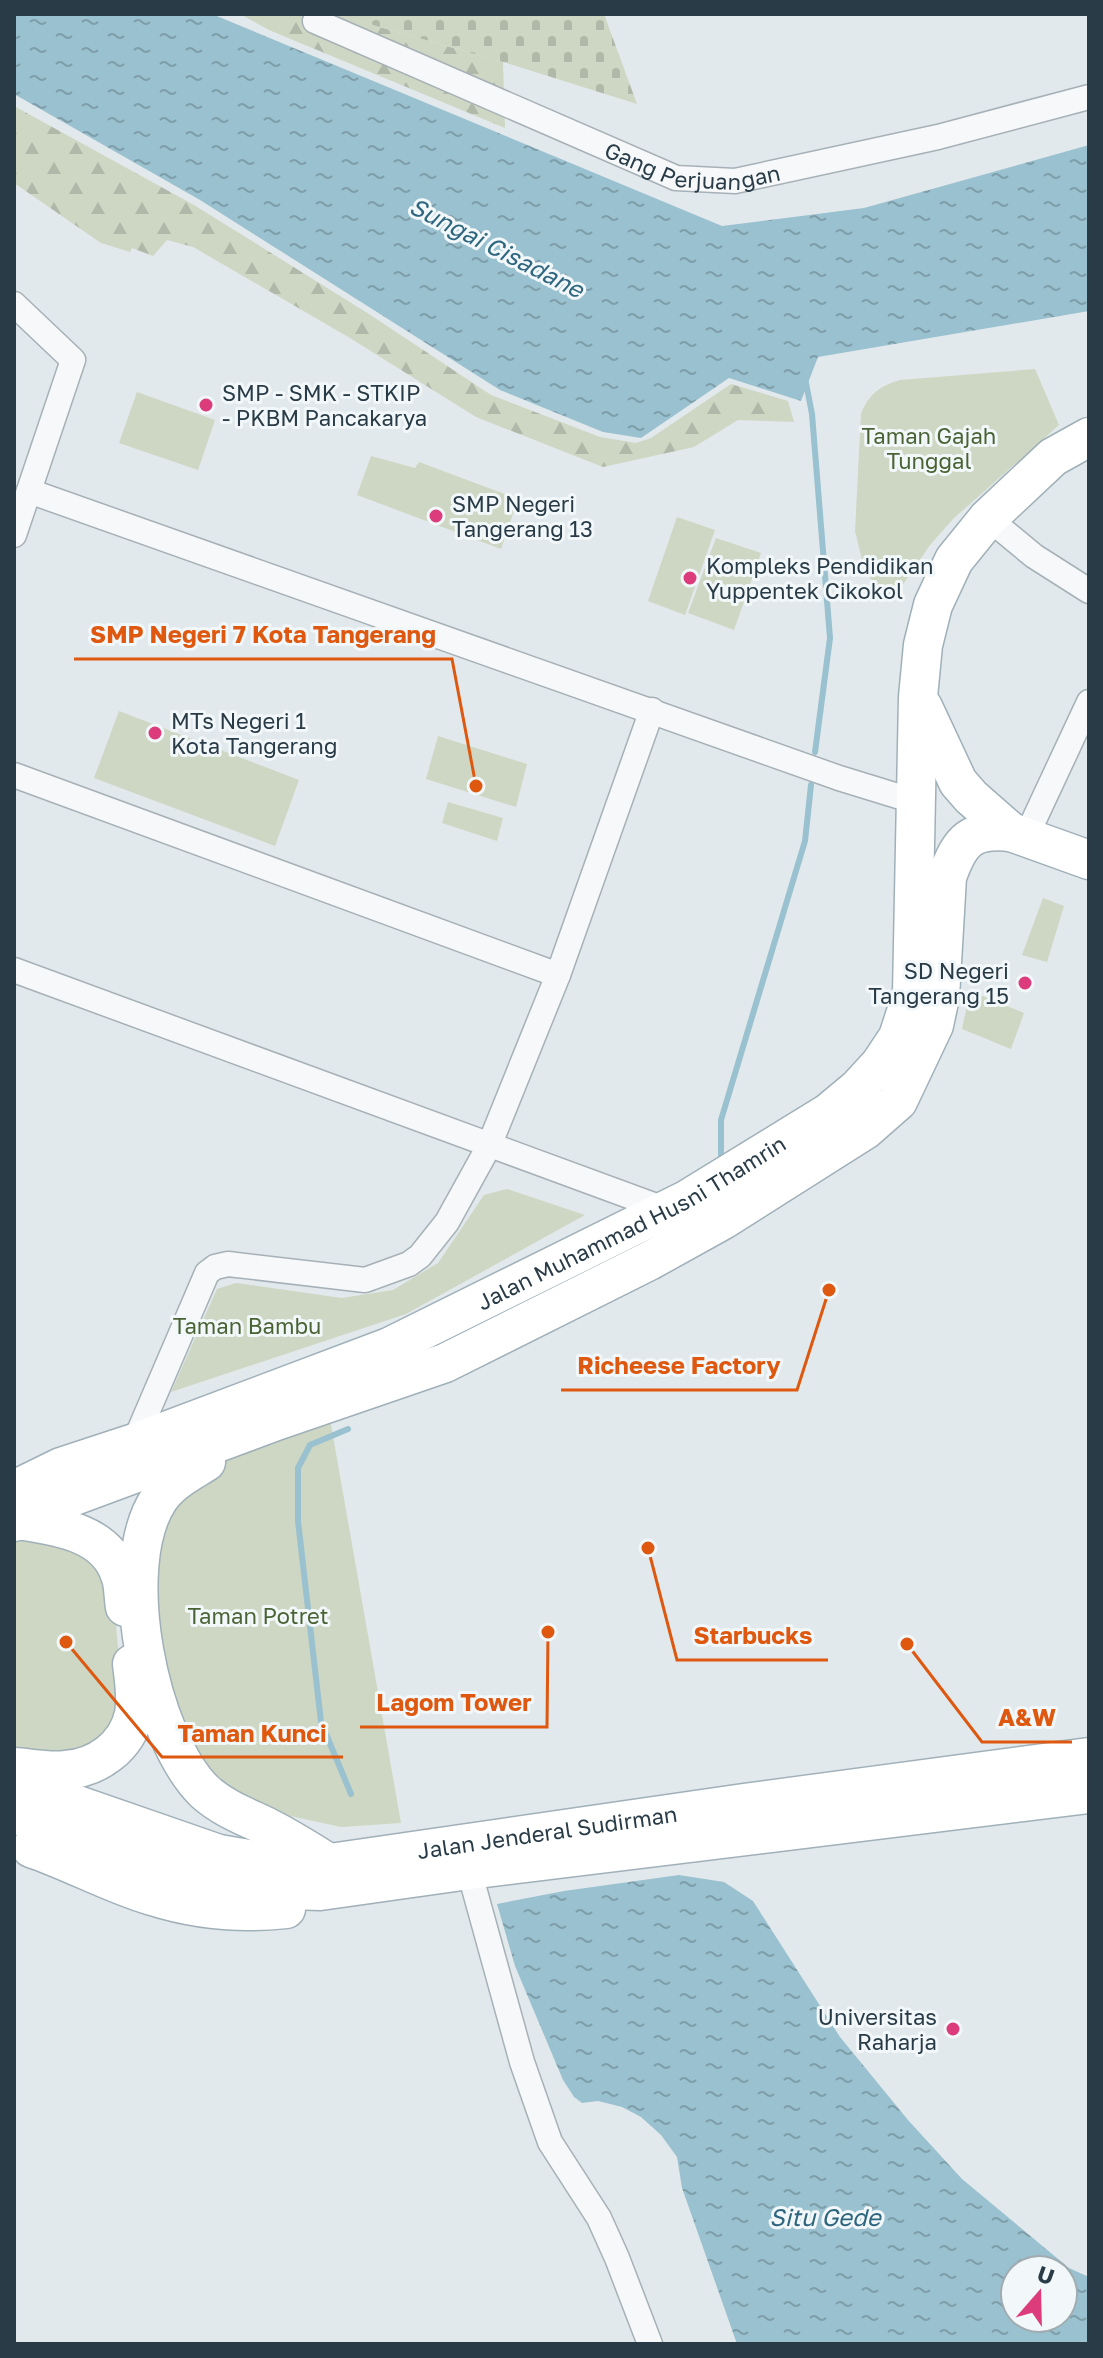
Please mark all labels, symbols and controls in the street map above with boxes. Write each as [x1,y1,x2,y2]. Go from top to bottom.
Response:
street label: Gang Perjuangan [601,135,782,195]
water label: Sungai Cisadane [405,191,591,305]
place label: SMP - SMK - STKIP - PKBM Pancakarya [222,379,427,431]
marker: SMP - SMK - STKIP - PKBM Pancakarya [197,396,215,414]
park label: Taman Gajah Tunggal [862,422,996,474]
place label: SMP Negeri Tangerang 13 [452,490,593,542]
marker: SMP Negeri Tangerang 13 [427,507,445,525]
place label: Kompleks Pendidikan Yuppentek Cikokol [706,552,934,604]
marker: Kompleks Pendidikan Yuppentek Cikokol [681,569,699,587]
callout: SMP Negeri 7 Kota Tangerang [74,611,452,659]
text: SMP Negeri 7 Kota Tangerang [90,619,436,648]
place label: MTs Negeri 1 Kota Tangerang [171,707,337,759]
marker: MTs Negeri 1 Kota Tangerang [146,724,164,742]
place label: SD Negeri Tangerang 15 [868,957,1009,1009]
marker: SD Negeri Tangerang 15 [1016,974,1034,992]
street label: Jalan Muhammad Husni Thamrin [472,1129,790,1315]
park label: Taman Bambu [173,1312,321,1339]
callout: Richeese Factory [561,1342,797,1390]
text: Richeese Factory [577,1350,781,1379]
park label: Taman Potret [187,1602,329,1629]
callout: Starbucks [677,1612,828,1660]
text: Starbucks [694,1620,812,1649]
callout: Lagom Tower [360,1679,547,1727]
text: Lagom Tower [376,1687,532,1716]
callout: A&W [982,1694,1072,1742]
text: A&W [998,1702,1056,1731]
callout: Taman Kunci [162,1709,343,1757]
text: Taman Kunci [177,1718,327,1747]
street label: Jalan Jenderal Sudirman [415,1799,679,1864]
place label: Universitas Raharja [818,2003,937,2055]
marker: Universitas Raharja [944,2020,962,2038]
water label: Situ Gede [769,2202,883,2231]
north arrow [999,2254,1079,2334]
text: U [1034,2259,1058,2290]

